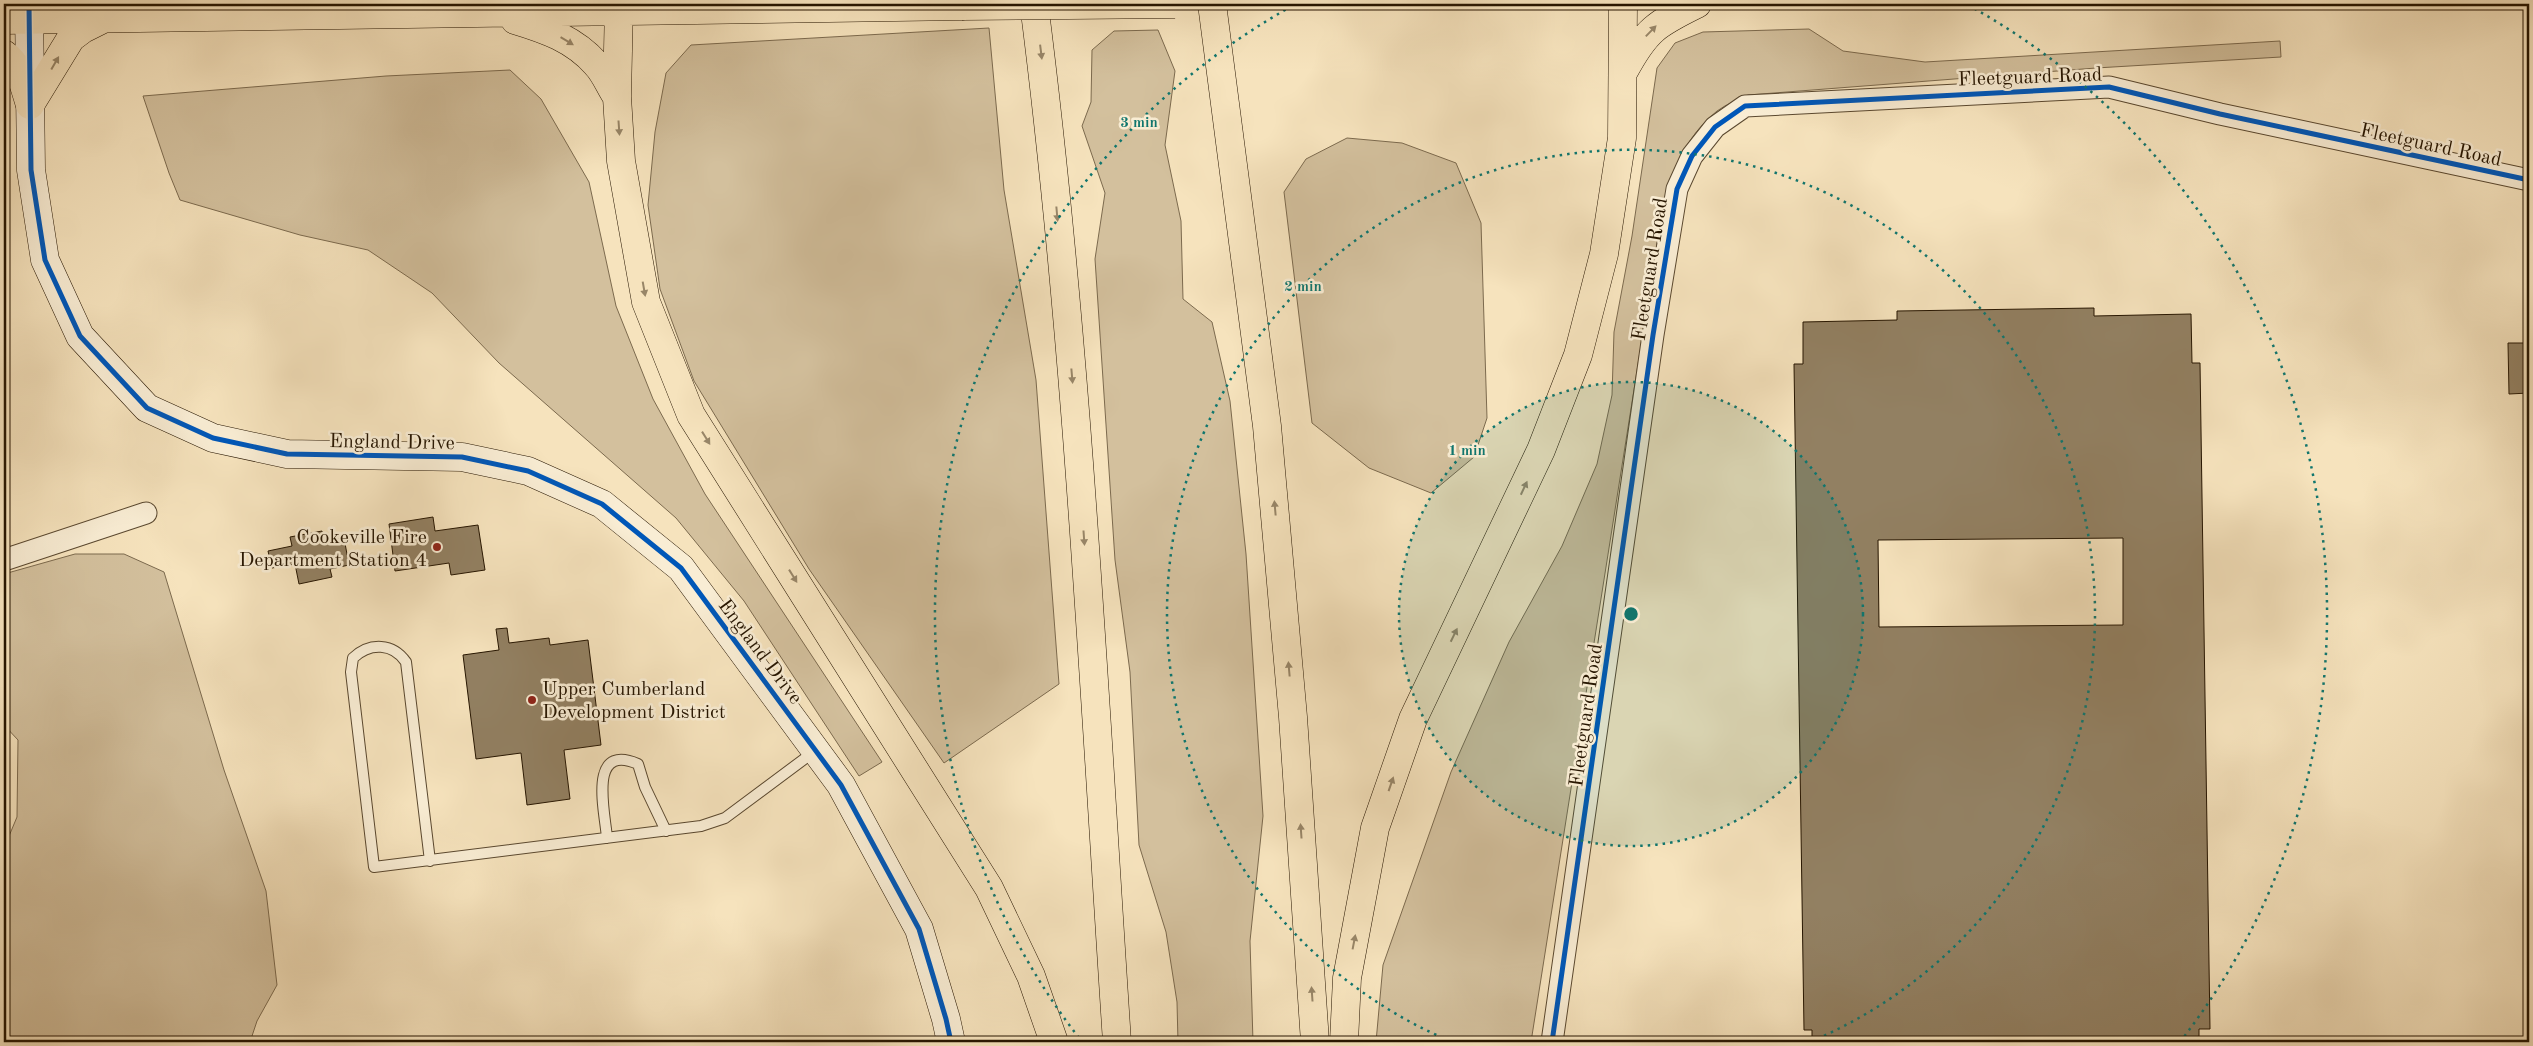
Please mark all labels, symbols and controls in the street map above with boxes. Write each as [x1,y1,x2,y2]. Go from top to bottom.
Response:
one-way arrow [1645,25,1657,37]
one-way arrow [561,36,574,45]
one-way arrow [1037,44,1045,60]
one-way arrow [50,56,59,69]
street label: Fleetguard Road [1958,65,2103,91]
text: 3 min [1120,116,1158,131]
one-way arrow [615,121,623,137]
street label: Fleetguard Road [2358,121,2503,171]
street label: Fleetguard Road [1630,196,1672,342]
one-way arrow [1054,206,1062,222]
text: 2 min [1284,280,1322,295]
one-way arrow [640,281,648,297]
one-way arrow [1068,368,1076,384]
street label: England Drive [329,432,455,454]
one-way arrow [701,432,711,445]
text: 1 min [1448,444,1486,459]
one-way arrow [1520,481,1528,495]
one-way arrow [1270,499,1278,515]
place label: Cookeville Fire Department Station 4 [239,528,427,571]
one-way arrow [1080,530,1088,546]
marker: Cookeville Fire Department Station 4 [431,541,443,553]
one-way arrow [788,569,797,582]
street label: England Drive [714,596,805,708]
centre of rings [1622,605,1640,623]
one-way arrow [1450,627,1458,642]
street label: Fleetguard Road [1567,642,1607,788]
one-way arrow [1285,661,1293,677]
place label: Upper Cumberland Development District [542,680,726,723]
marker: Upper Cumberland Development District [526,694,538,706]
one-way arrow [1387,776,1395,791]
one-way arrow [1297,823,1305,839]
one-way arrow [1350,933,1358,949]
one-way arrow [1307,985,1315,1001]

